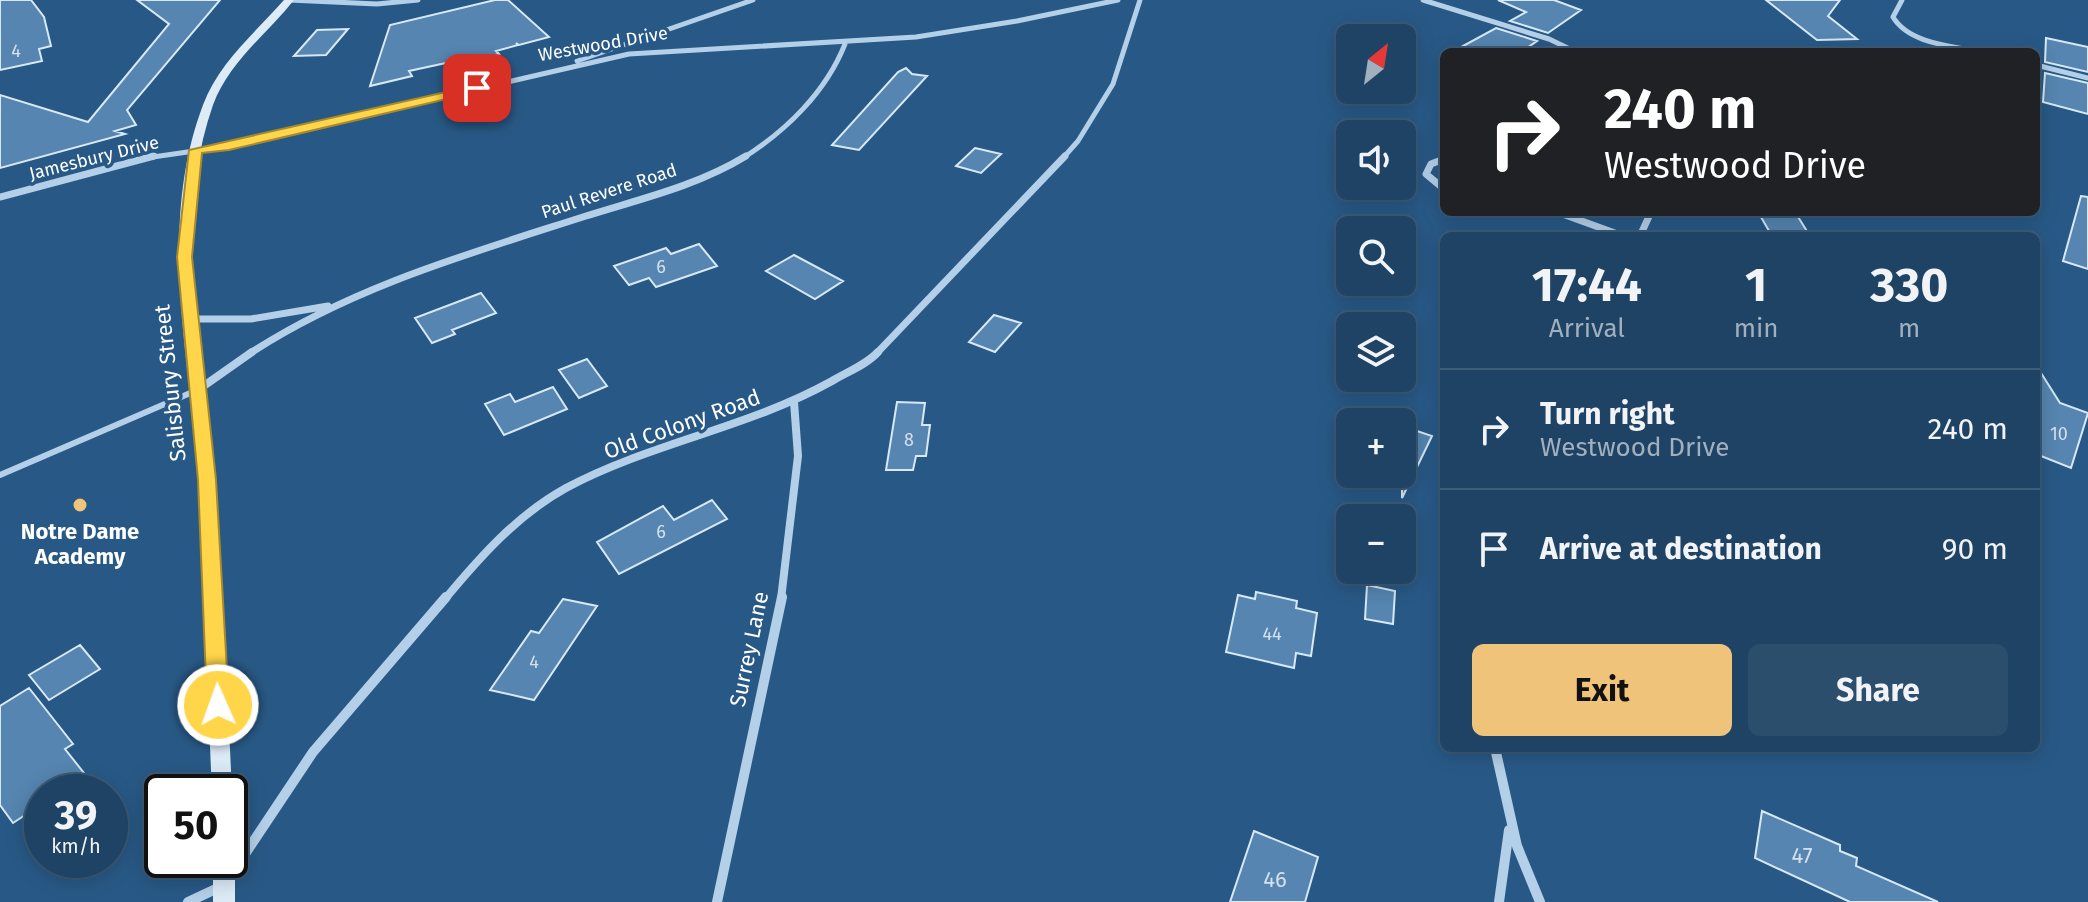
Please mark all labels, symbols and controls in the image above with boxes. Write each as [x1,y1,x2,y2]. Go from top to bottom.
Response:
street label: Westwood Drive [537,22,669,66]
north arrow [1336,24,1416,104]
map controls [1336,24,1416,584]
house number: 4 [11,40,21,62]
pin [443,54,511,122]
icon: arrive [455,66,499,110]
text: 240 m [1604,76,1756,143]
icon: right [1472,80,1576,184]
button: sound [1336,120,1416,200]
street label: Jamesbury Drive [27,131,161,185]
text: Westwood Drive [1604,144,1866,188]
street label: Paul Revere Road [538,159,680,223]
button: search [1336,216,1416,296]
house number: 6 [656,256,666,278]
text: 17:44 [1532,256,1642,314]
text: 1 [1745,256,1767,314]
text: 330 [1870,256,1948,314]
street label: Salisbury Street [148,303,192,463]
button: layers [1336,312,1416,392]
text: Arrival [1549,313,1625,344]
text: min [1734,313,1779,344]
text: m [1898,313,1920,344]
street label: Old Colony Road [600,383,764,465]
text: Turn right [1540,396,1675,432]
icon: right [1472,407,1516,451]
button: + [1336,408,1416,488]
text: 240 m [1928,411,2008,447]
house number: 10 [2050,423,2068,445]
house number: 8 [904,429,914,451]
text: Westwood Drive [1540,432,1729,463]
marker: Notre Dame Academy [71,496,89,514]
button: − [1336,504,1416,584]
place label: Notre Dame Academy [21,518,139,570]
house number: 6 [656,521,666,543]
icon: arrive [1472,527,1516,571]
text: Arrive at destination [1540,531,1822,567]
text: 90 m [1942,531,2008,567]
street label: Surrey Lane [724,589,774,709]
house number: 44 [1262,623,1282,645]
button: Exit [1472,644,1732,736]
button: Share [1748,644,2008,736]
house number: 4 [529,651,539,673]
position arrow [176,663,260,747]
speed limit sign: 50 [144,774,248,878]
text: 39 [55,792,97,840]
text: km/h [51,834,101,858]
house number: 47 [1792,842,1813,869]
house number: 46 [1263,866,1287,893]

